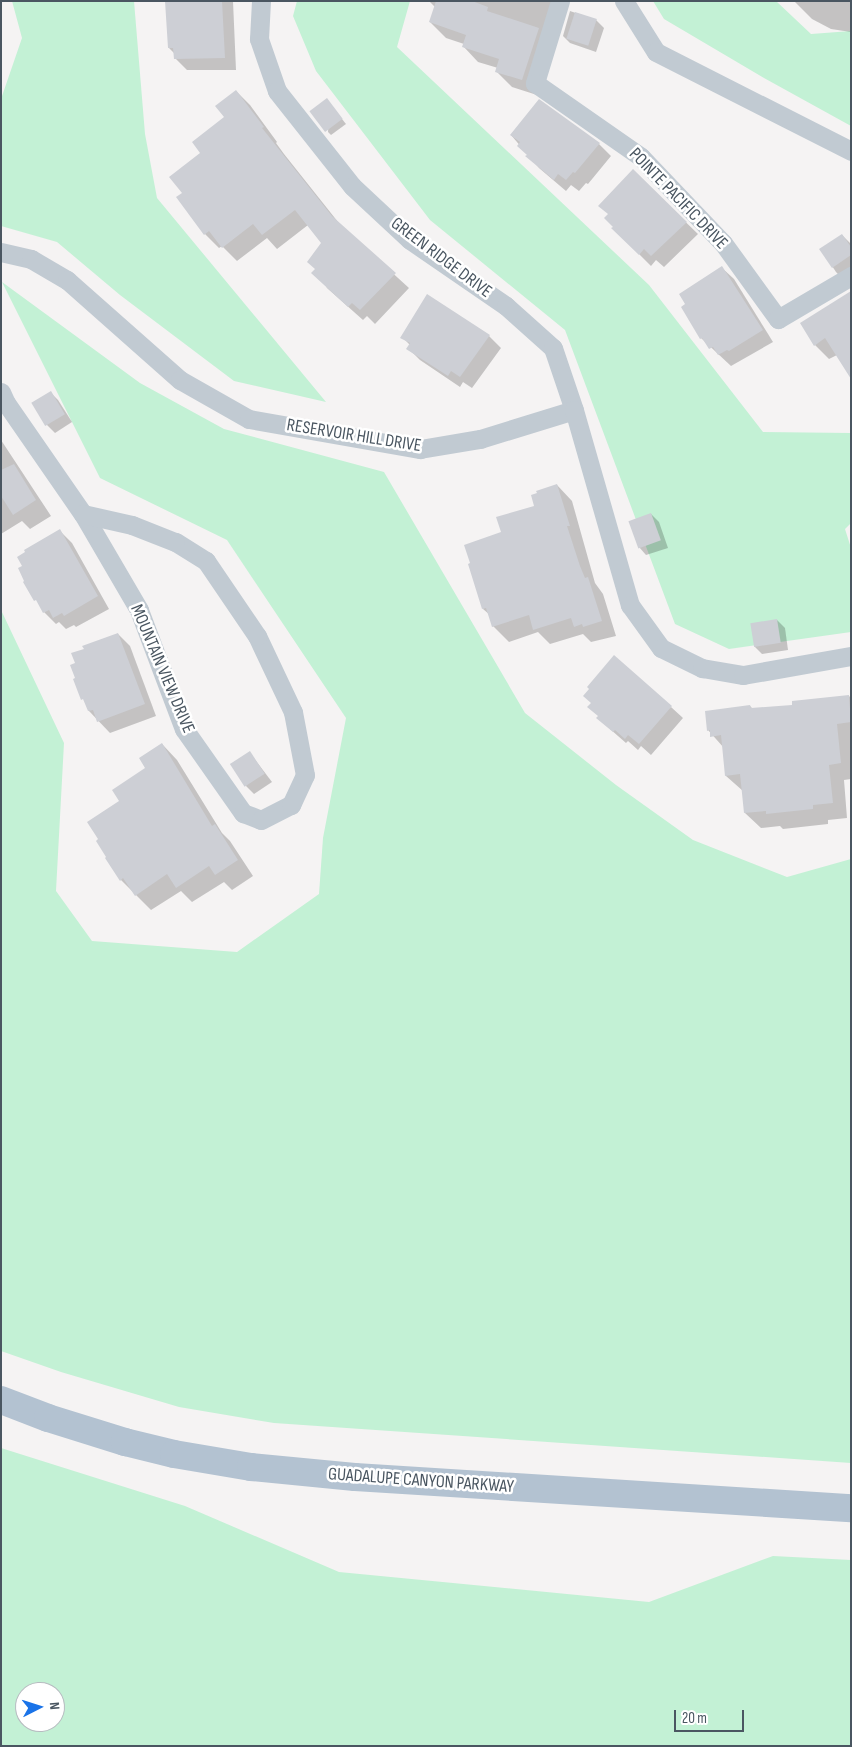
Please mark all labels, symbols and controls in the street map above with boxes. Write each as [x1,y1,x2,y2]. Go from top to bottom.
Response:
street label: POINTE PACIFIC DRIVE [624,144,732,254]
street label: GREEN RIDGE DRIVE [386,213,496,303]
street label: RESERVOIR HILL DRIVE [285,415,423,457]
street label: MOUNTAIN VIEW DRIVE [125,601,199,737]
street label: GUADALUPE CANYON PARKWAY [327,1464,515,1498]
north arrow [15,1682,65,1732]
scale bar [677,1700,747,1732]
text: N [46,1701,63,1710]
text: 20 m [682,1709,707,1728]

